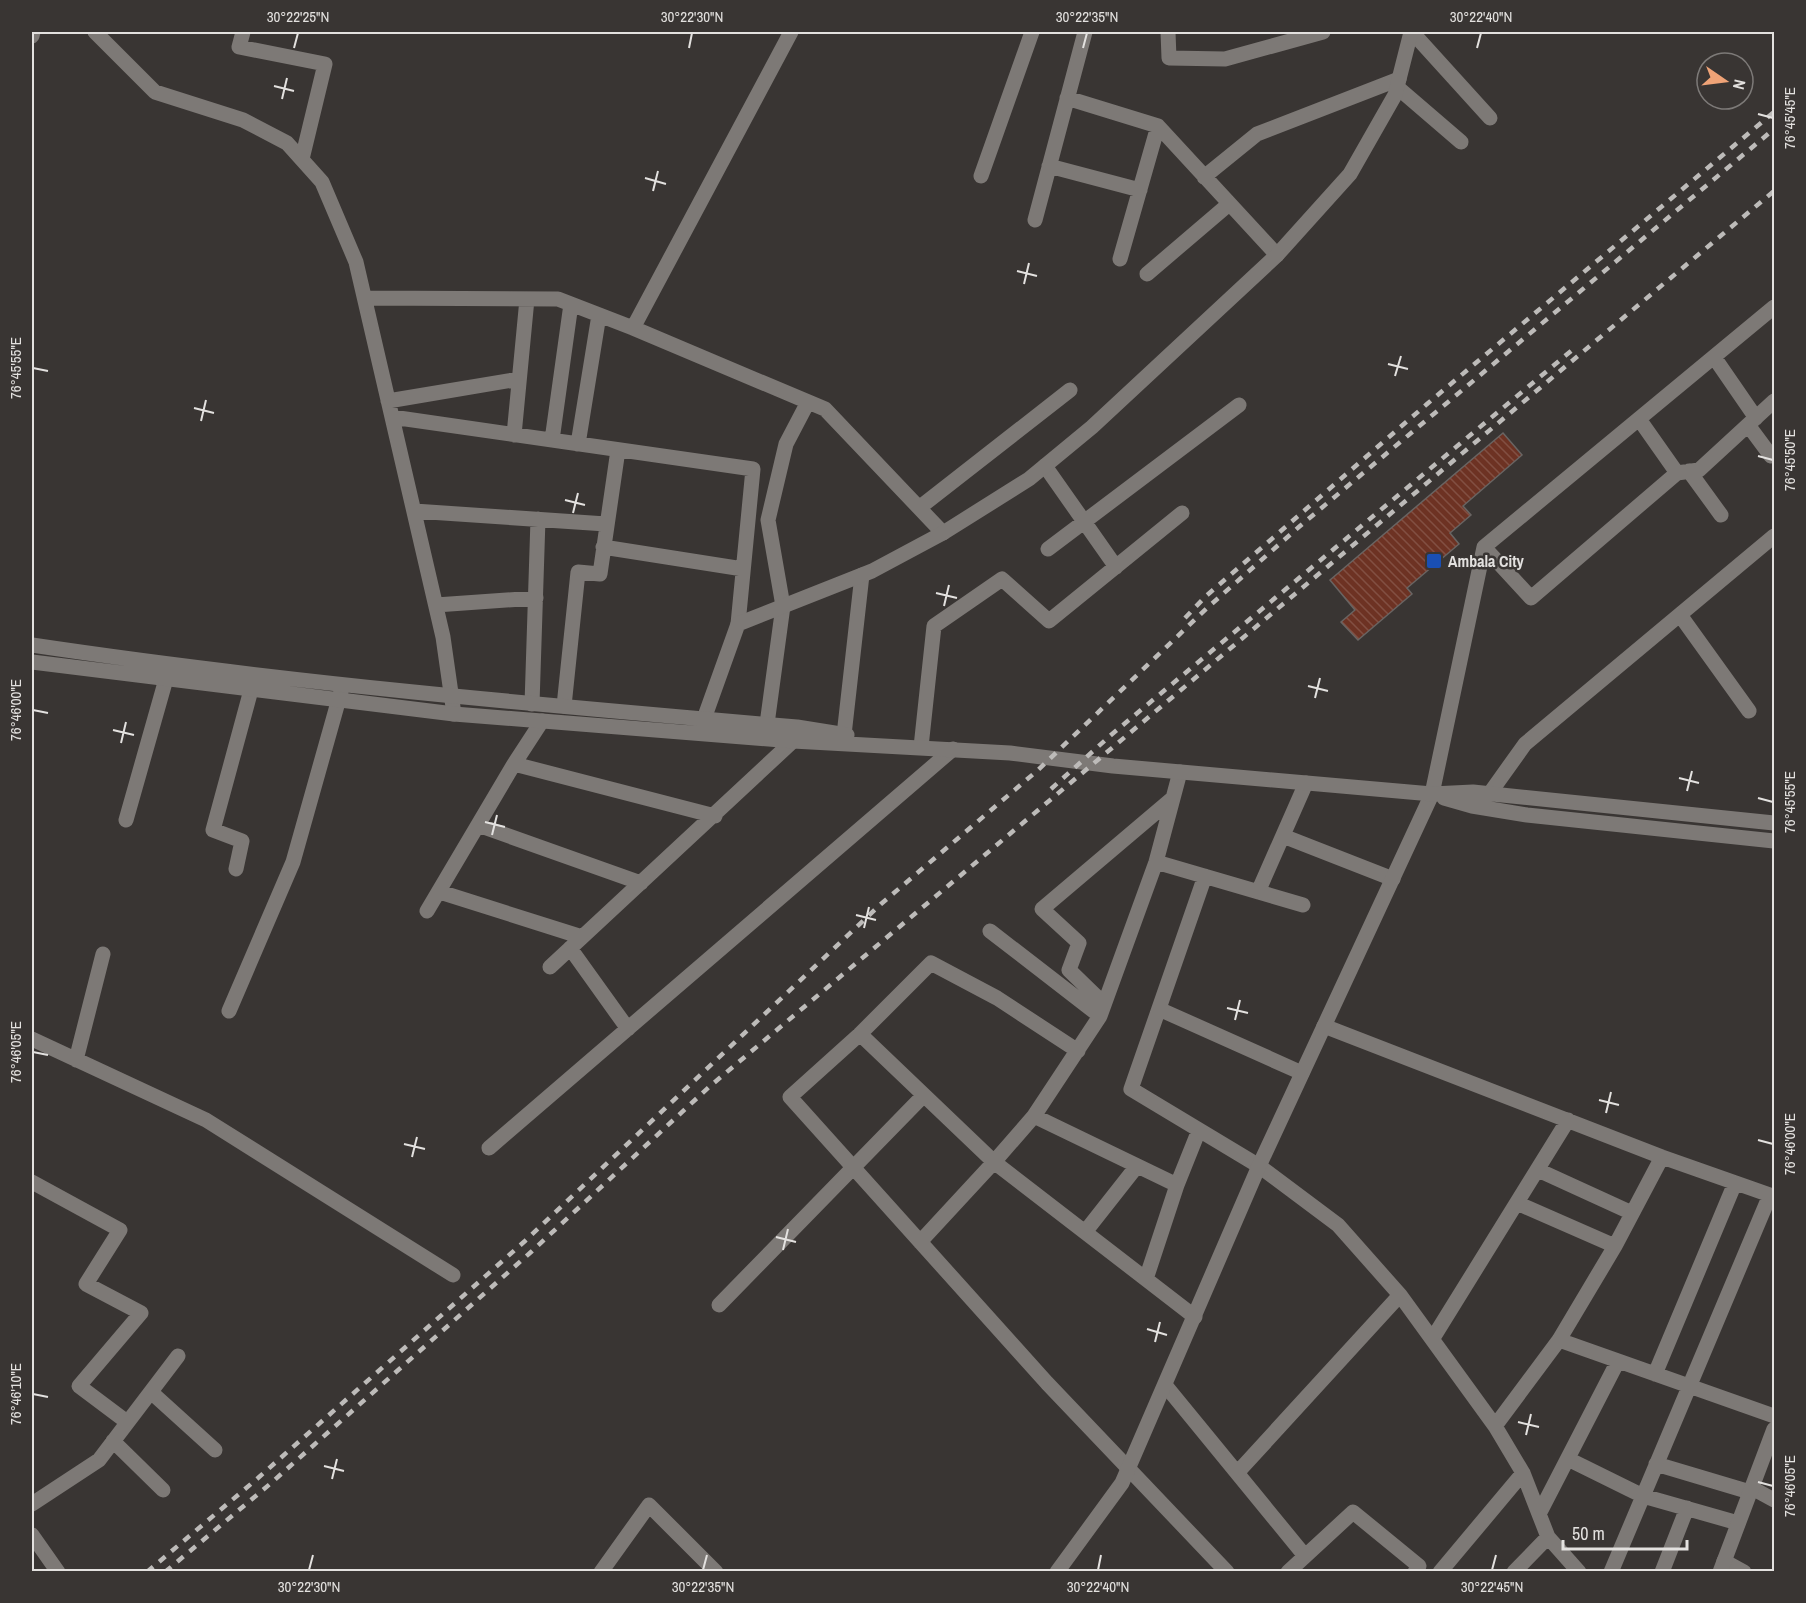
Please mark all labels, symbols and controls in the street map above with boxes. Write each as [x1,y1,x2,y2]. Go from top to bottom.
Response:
text: 30°22'25"N [267,6,329,27]
text: 30°22'30"N [661,6,723,27]
text: 30°22'35"N [1056,6,1118,27]
text: 30°22'40"N [1450,6,1512,27]
north arrow [1695,51,1755,111]
text: N [1728,77,1751,92]
text: 76°45'45"E [1779,87,1800,149]
text: 76°45'55"E [5,337,26,399]
text: 76°45'50"E [1779,429,1800,491]
place label: Ambala City [1448,550,1525,572]
marker: Ambala City [1425,552,1443,570]
text: 76°46'00"E [5,679,26,741]
text: 76°45'55"E [1779,771,1800,833]
text: 76°46'05"E [5,1021,26,1083]
text: 76°46'00"E [1779,1113,1800,1175]
text: 76°46'10"E [5,1363,26,1425]
text: 76°46'05"E [1779,1455,1800,1517]
scale bar [1563,1513,1688,1551]
text: 50 m [1572,1521,1605,1546]
text: 30°22'30"N [278,1576,340,1597]
text: 30°22'35"N [672,1576,734,1597]
text: 30°22'40"N [1067,1576,1129,1597]
text: 30°22'45"N [1461,1576,1523,1597]

